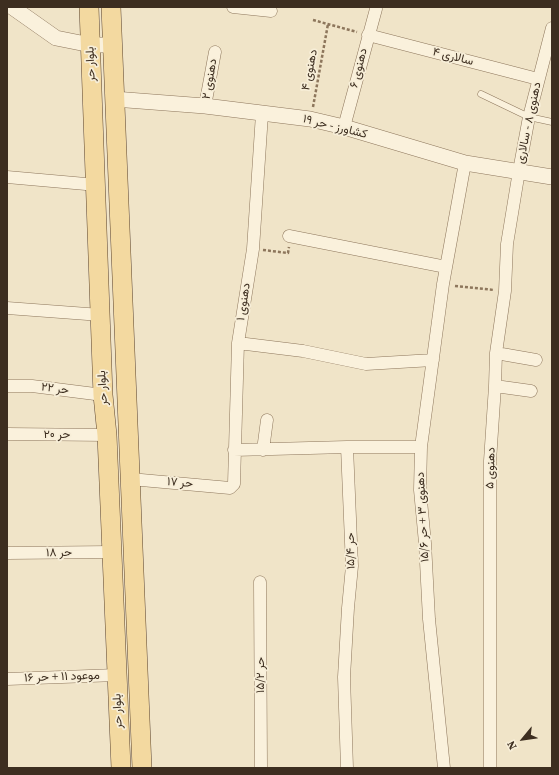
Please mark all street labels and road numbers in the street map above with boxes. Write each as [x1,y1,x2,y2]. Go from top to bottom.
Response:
street label: سالاری ۴ [431,45,475,69]
street label: بلوار حر [83,46,99,82]
street label: دهنوی ۶ [347,47,371,89]
street label: دهنوی ۴ [299,48,321,92]
street label: دهنوی ۲ [199,58,221,100]
street label: دهنوی ۸ - سالاری [513,81,545,165]
street label: کشاورز - حر ۱۹ [301,112,369,142]
street label: دهنوی ۱ [234,282,254,322]
street label: بلوار حر [95,370,111,406]
street label: حر ۲۲ [40,380,70,398]
street label: حر ۲۰ [44,428,70,442]
street label: دهنوی ۵ [483,447,499,489]
street label: دهنوی ۳ + حر ۱۵/۶ [413,471,433,563]
street label: حر ۱۷ [166,475,194,491]
street label: حر ۱۵/۴ [343,532,359,570]
street label: حر ۱۸ [46,546,72,560]
street label: حر ۱۵/۲ [254,657,268,693]
street label: موعود ۱۱ + حر ۱۶ [24,668,100,686]
street label: بلوار حر [110,693,126,729]

